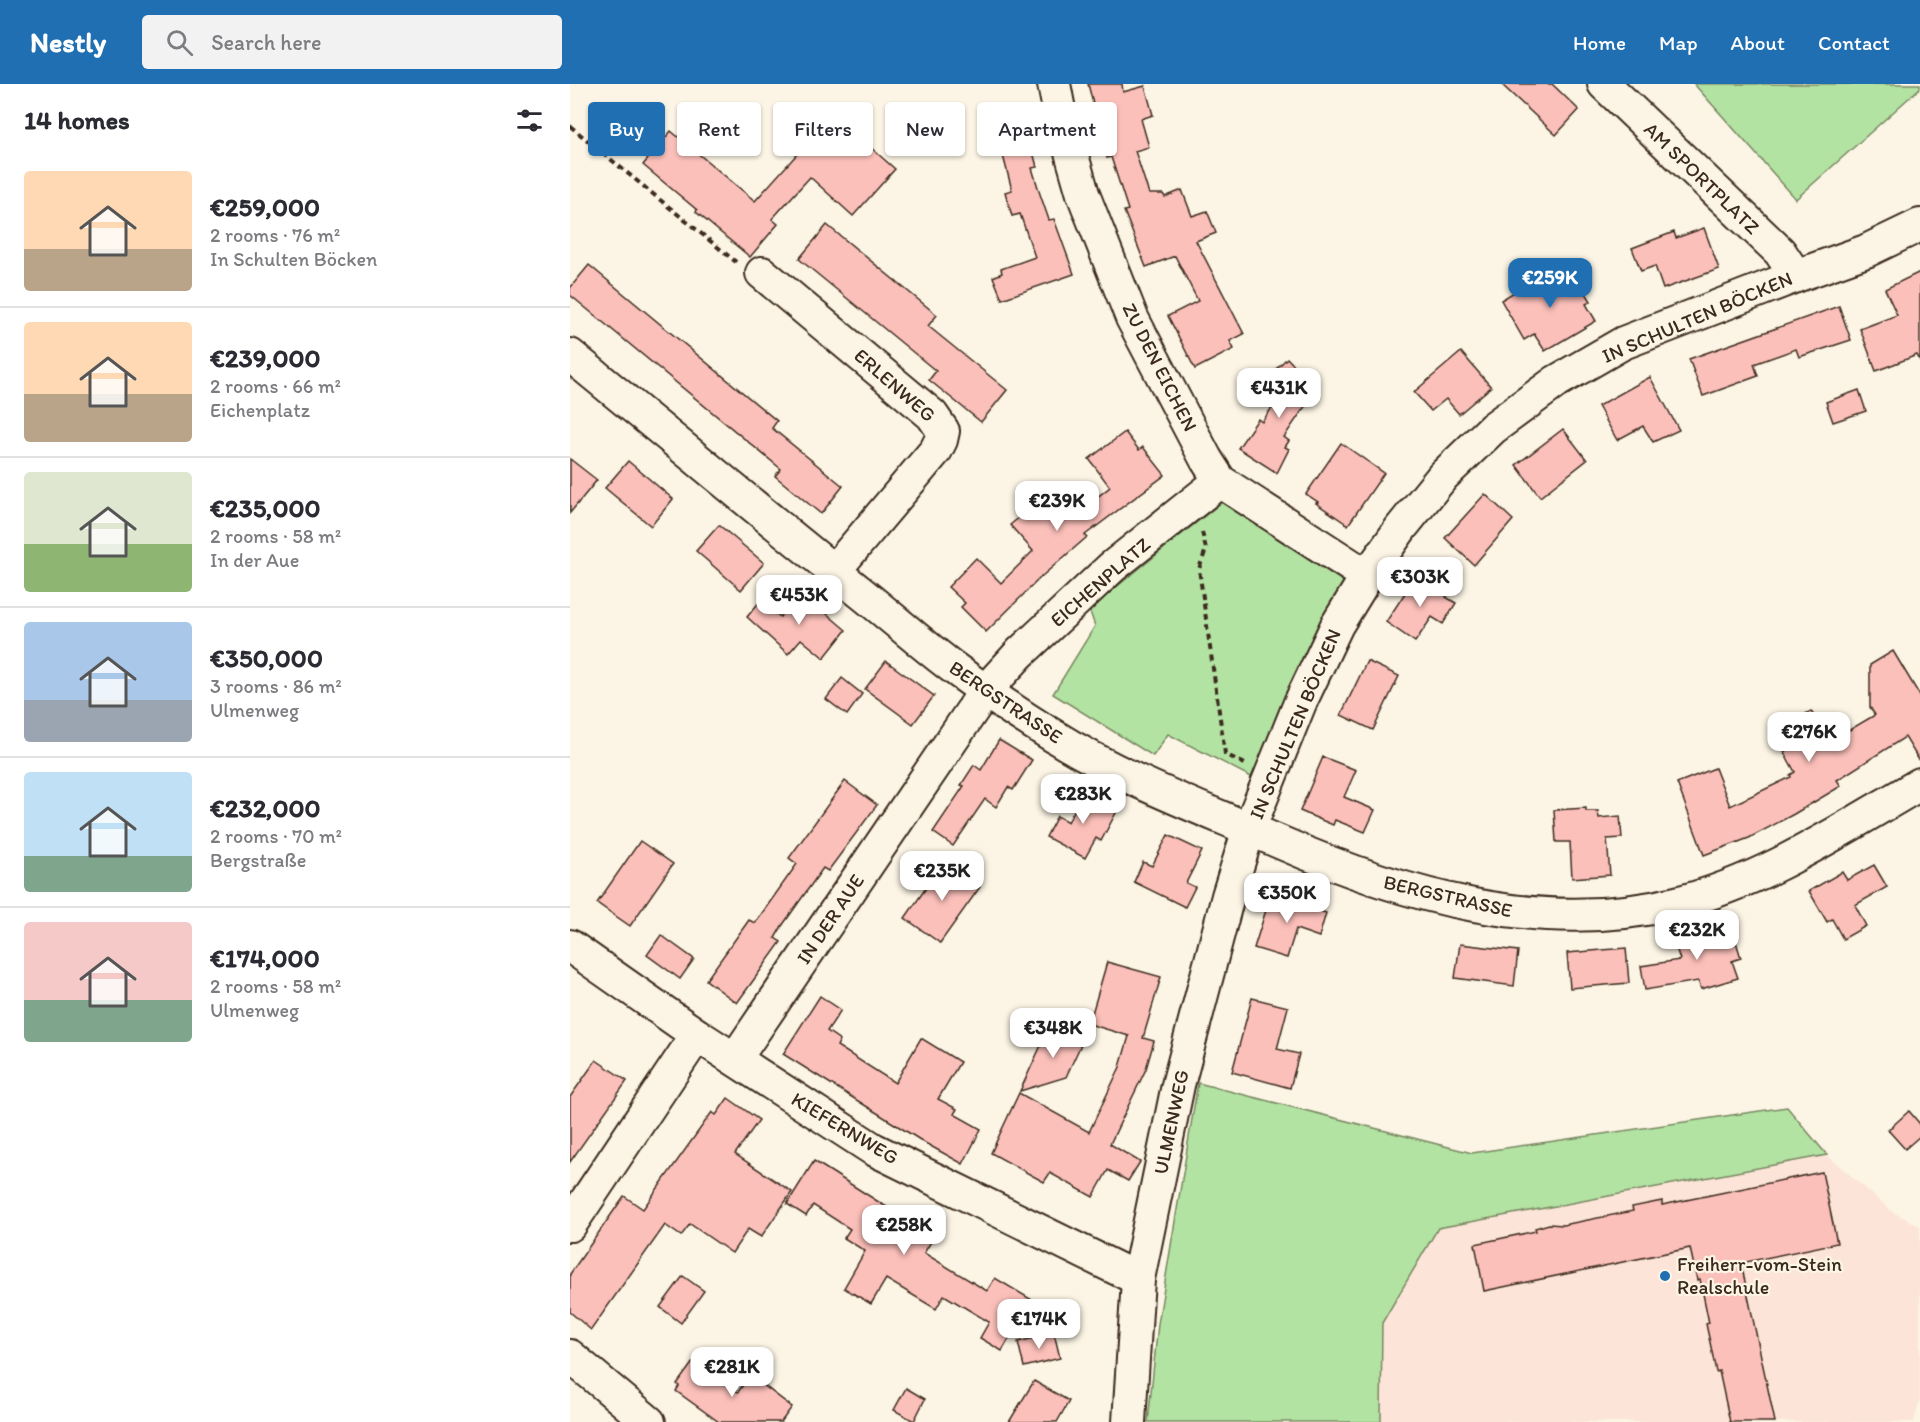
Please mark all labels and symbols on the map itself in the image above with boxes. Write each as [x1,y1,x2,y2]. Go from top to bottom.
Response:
street label: AM SPORTPLATZ [1639,117,1765,239]
pin: €259K [1508,258,1592,309]
street label: IN SCHULTEN BÖCKEN [1598,266,1796,368]
street label: ZU DEN EICHEN [1117,299,1203,435]
street label: ERLENWEG [849,343,941,427]
pin: €431K [1237,368,1321,419]
pin: €239K [1015,481,1099,532]
street label: EICHENPLATZ [1045,532,1155,632]
pin: €303K [1378,557,1462,608]
pin: €453K [757,575,841,626]
street label: IN SCHULTEN BÖCKEN [1244,625,1346,823]
street label: BERGSTRASSE [945,655,1067,749]
pin: €276K [1767,712,1851,763]
pin: €283K [1041,774,1125,825]
pin: €235K [900,851,984,902]
street label: IN DER AUE [791,869,869,969]
street label: BERGSTRASSE [1381,870,1515,922]
pin: €350K [1245,873,1329,924]
pin: €232K [1655,910,1739,961]
pin: €348K [1011,1008,1095,1059]
street label: ULMENWEG [1148,1068,1194,1176]
street label: KIEFERNWEG [787,1087,903,1169]
pin: €258K [862,1205,946,1256]
place label: Freiherr-vom-Stein Realschule [1677,1252,1842,1299]
marker: Freiherr-vom-Stein Realschule [1658,1269,1672,1283]
pin: €174K [997,1299,1081,1350]
pin: €281K [690,1347,774,1398]

